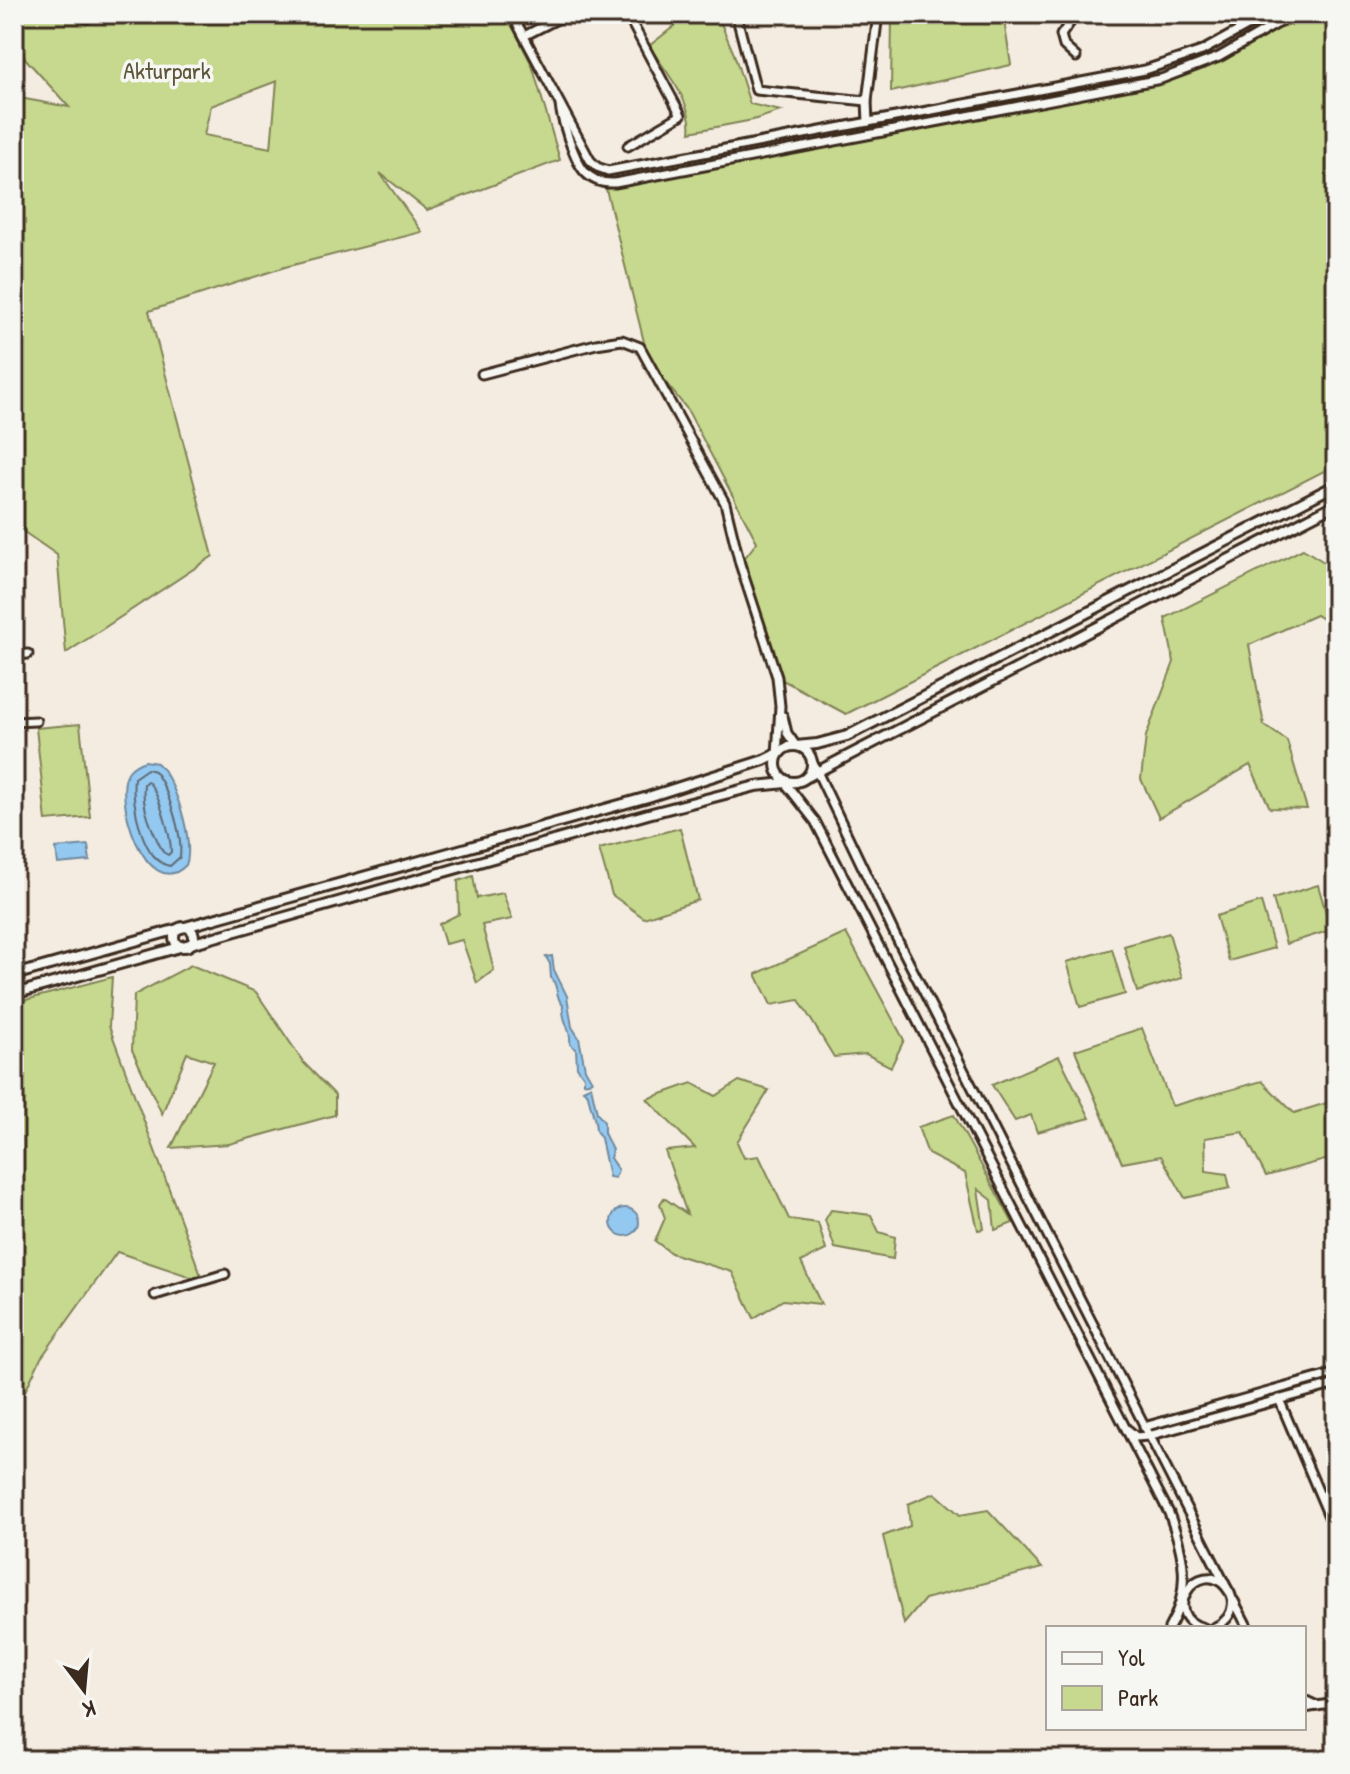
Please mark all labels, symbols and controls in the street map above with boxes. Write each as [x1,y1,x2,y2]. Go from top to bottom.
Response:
park label: Akturpark [123,54,211,86]
legend [1046,1626,1306,1730]
text: Yol [1118,1641,1145,1673]
north arrow [44,1650,124,1730]
text: Park [1118,1681,1158,1713]
text: K [79,1693,99,1725]

